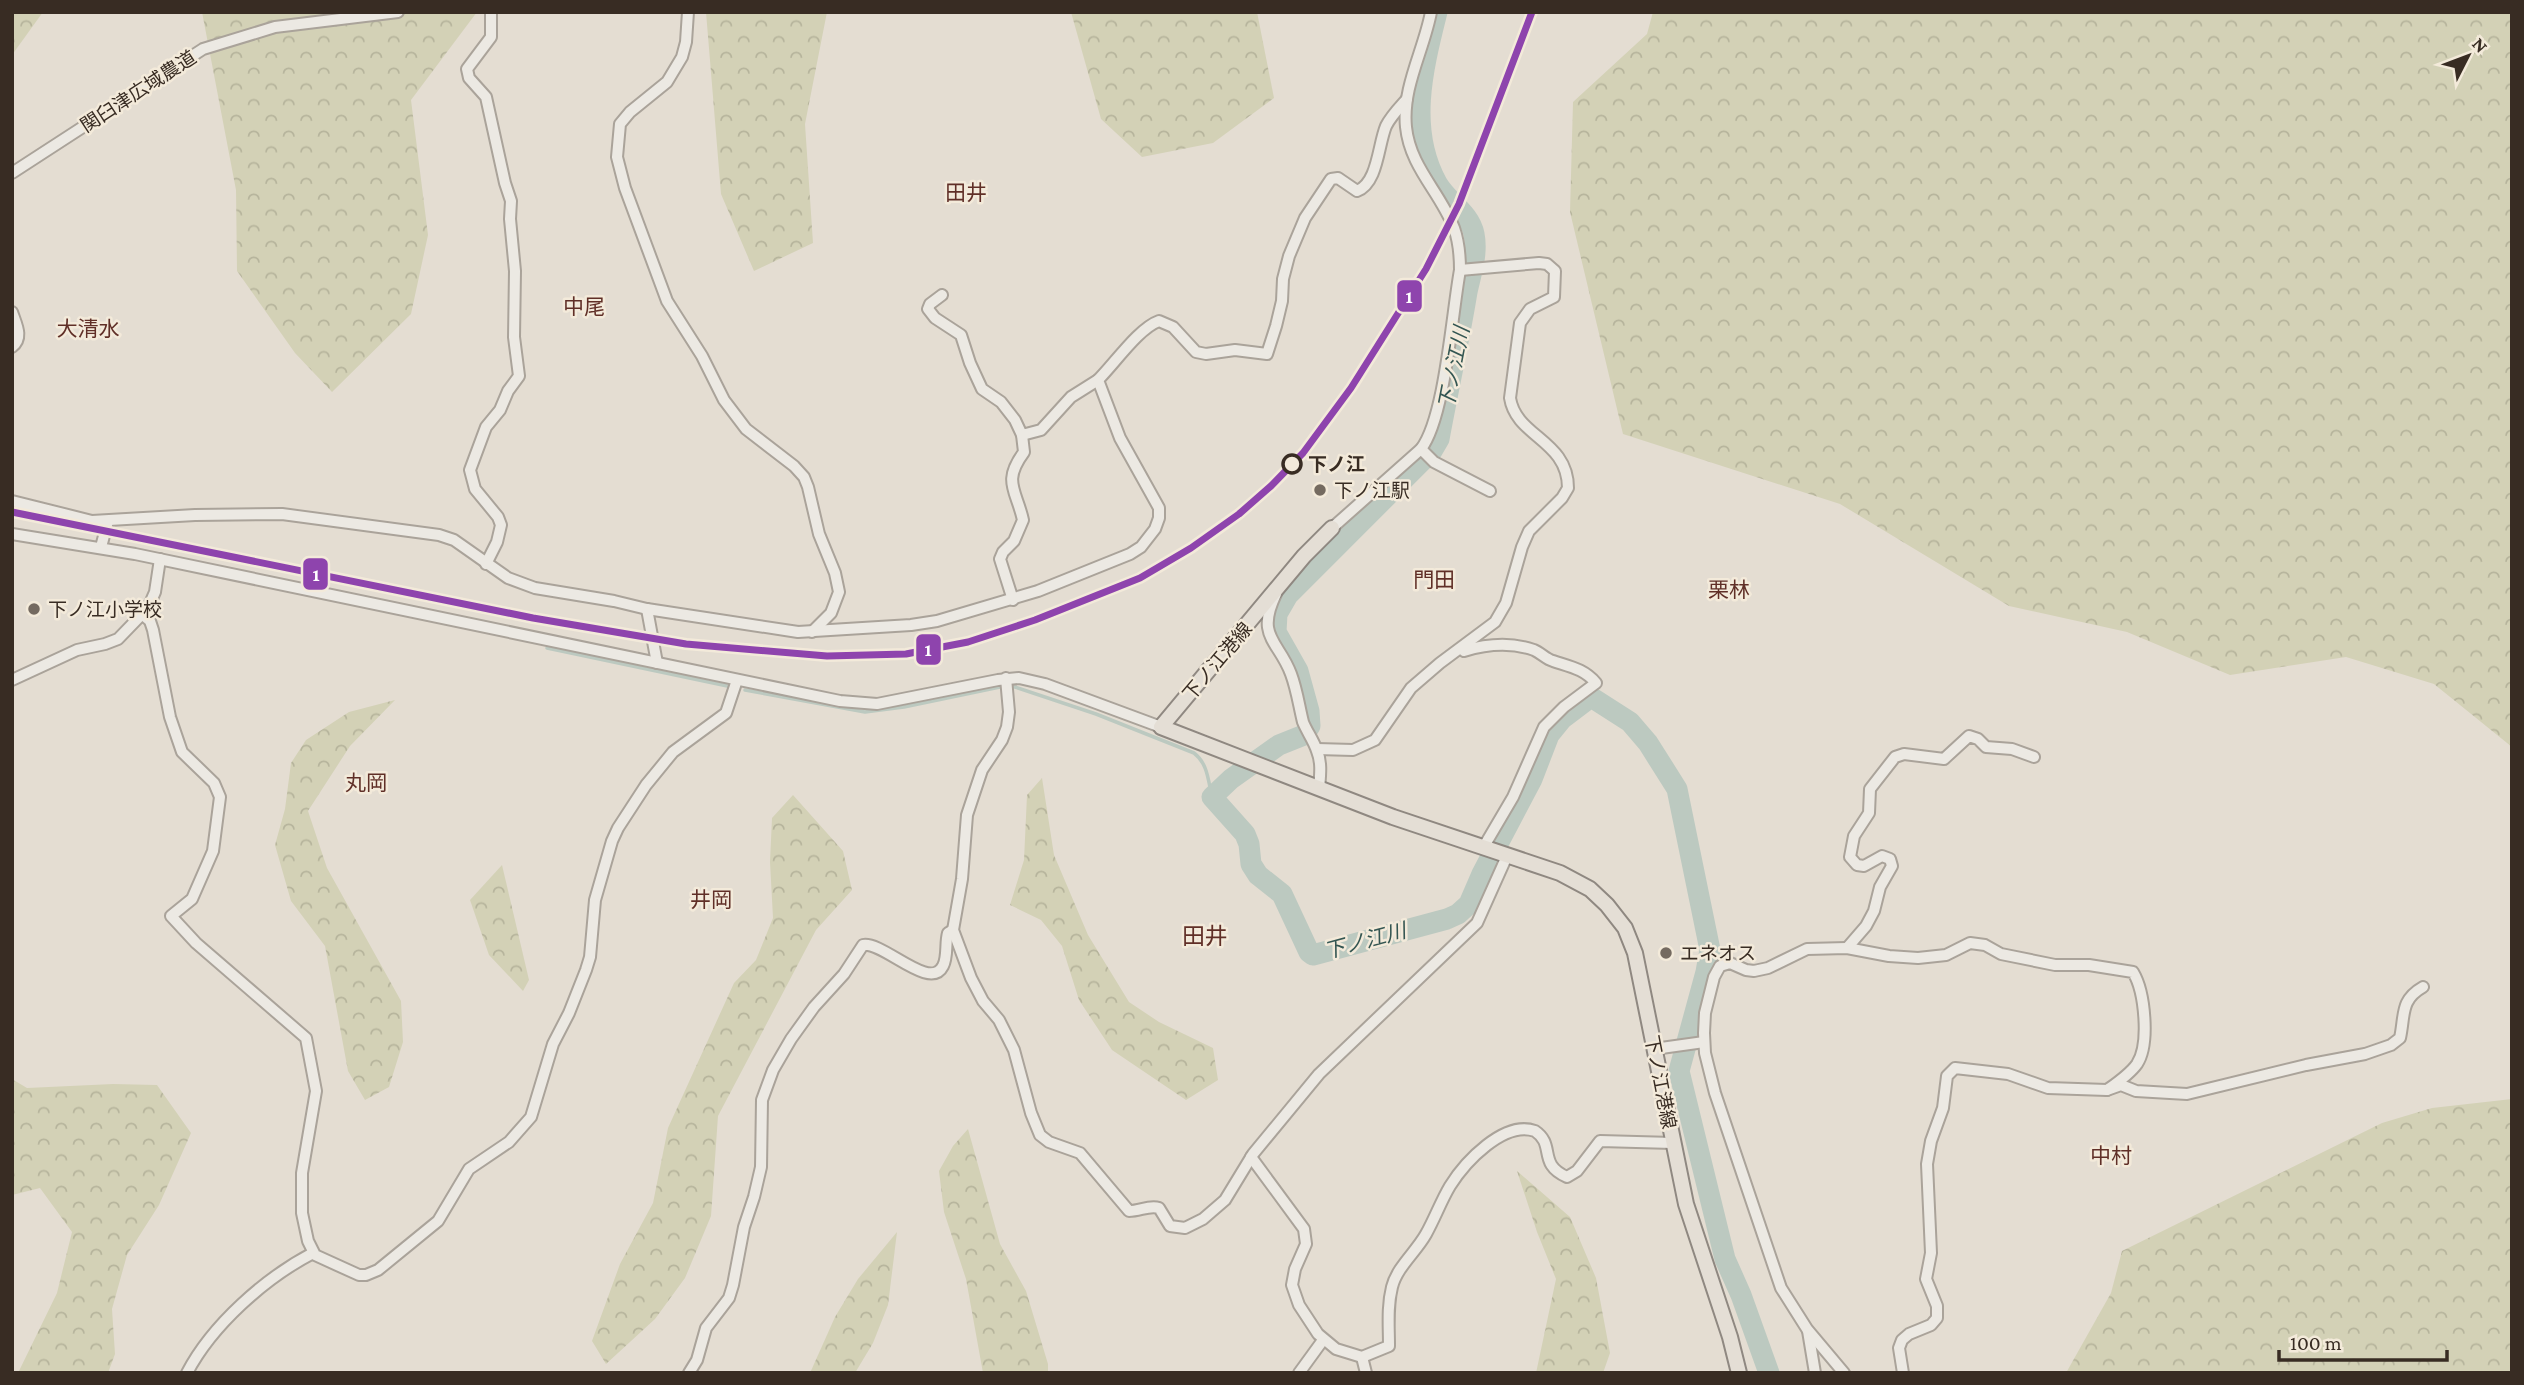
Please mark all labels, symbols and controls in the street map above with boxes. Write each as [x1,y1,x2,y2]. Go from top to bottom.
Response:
north arrow [2433,21,2503,91]
text: N [2468,33,2492,57]
street label: 関臼津広域農道 [77,46,200,136]
district label: 田井 [945,181,987,205]
line badge: 1 [1396,279,1423,313]
text: 1 [1405,286,1413,307]
district label: 中尾 [563,295,605,319]
district label: 大清水 [57,317,120,341]
water label: 下ノ江川 [1434,323,1474,412]
marker: 下ノ江 [1282,454,1302,474]
place label: 下ノ江 [1308,454,1365,475]
place label: 下ノ江駅 [1334,480,1410,501]
marker: 下ノ江駅 [1312,482,1328,498]
line badge: 1 [302,557,329,591]
text: 1 [312,564,320,585]
district label: 門田 [1413,568,1455,592]
district label: 栗林 [1708,578,1750,602]
place label: 下ノ江小学校 [48,599,162,620]
marker: 下ノ江小学校 [26,601,42,617]
street label: 下ノ江港線 [1179,618,1256,704]
line badge: 1 [915,633,942,666]
text: 1 [924,639,932,660]
district label: 丸岡 [345,771,387,795]
district label: 井岡 [690,888,732,912]
water label: 下ノ江川 [1321,918,1411,963]
district label: 田井 [1182,923,1228,949]
place label: エネオス [1680,943,1756,964]
marker: エネオス [1658,945,1674,961]
street label: 下ノ江港線 [1641,1033,1680,1131]
district label: 中村 [2090,1144,2132,1168]
scale bar [2279,1318,2447,1362]
text: 100 m [2290,1331,2342,1355]

